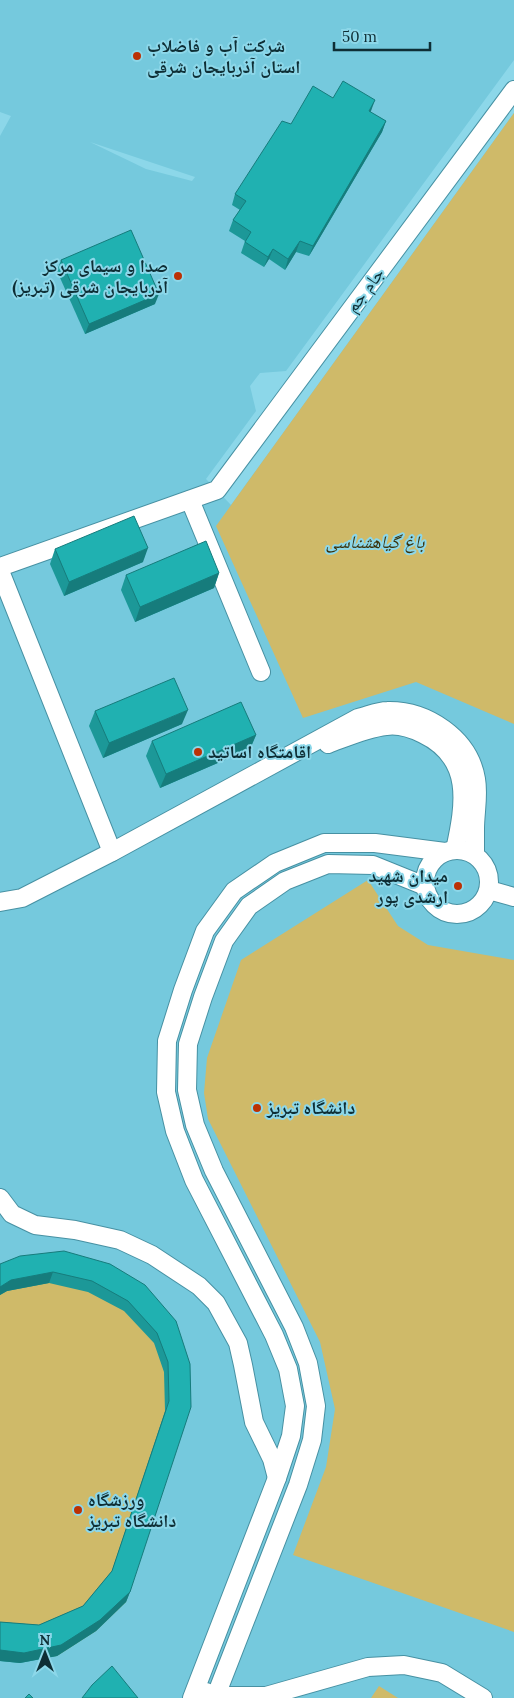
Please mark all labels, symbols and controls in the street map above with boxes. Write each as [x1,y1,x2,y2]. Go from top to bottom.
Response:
scale bar [334,20,430,52]
text: 50 m [342,27,377,46]
place label: شرکت آب و فاضلاب استان آذربایجان شرقی [147,34,300,78]
marker: شرکت آب و فاضلاب استان آذربایجان شرقی [131,50,143,62]
place label: صدا و سیمای مرکز آذربایجان شرقی (تبریز) [12,254,168,298]
street label: جام جم [340,263,390,317]
marker: صدا و سیمای مرکز آذربایجان شرقی (تبریز) [172,270,184,282]
park label: باغ گیاهشناسی [326,530,425,554]
place label: اقامتگاه اساتید [208,740,311,763]
marker: اقامتگاه اساتید [192,746,204,758]
place label: میدان شهید ارشدی پور [369,864,448,908]
marker: میدان شهید ارشدی پور [452,880,464,892]
place label: دانشگاه تبریز [266,1096,355,1119]
marker: دانشگاه تبریز [251,1102,263,1114]
place label: ورزشگاه دانشگاه تبریز [87,1488,176,1532]
marker: ورزشگاه دانشگاه تبریز [72,1504,84,1516]
north arrow [20,1628,70,1678]
text: N [40,1631,51,1649]

